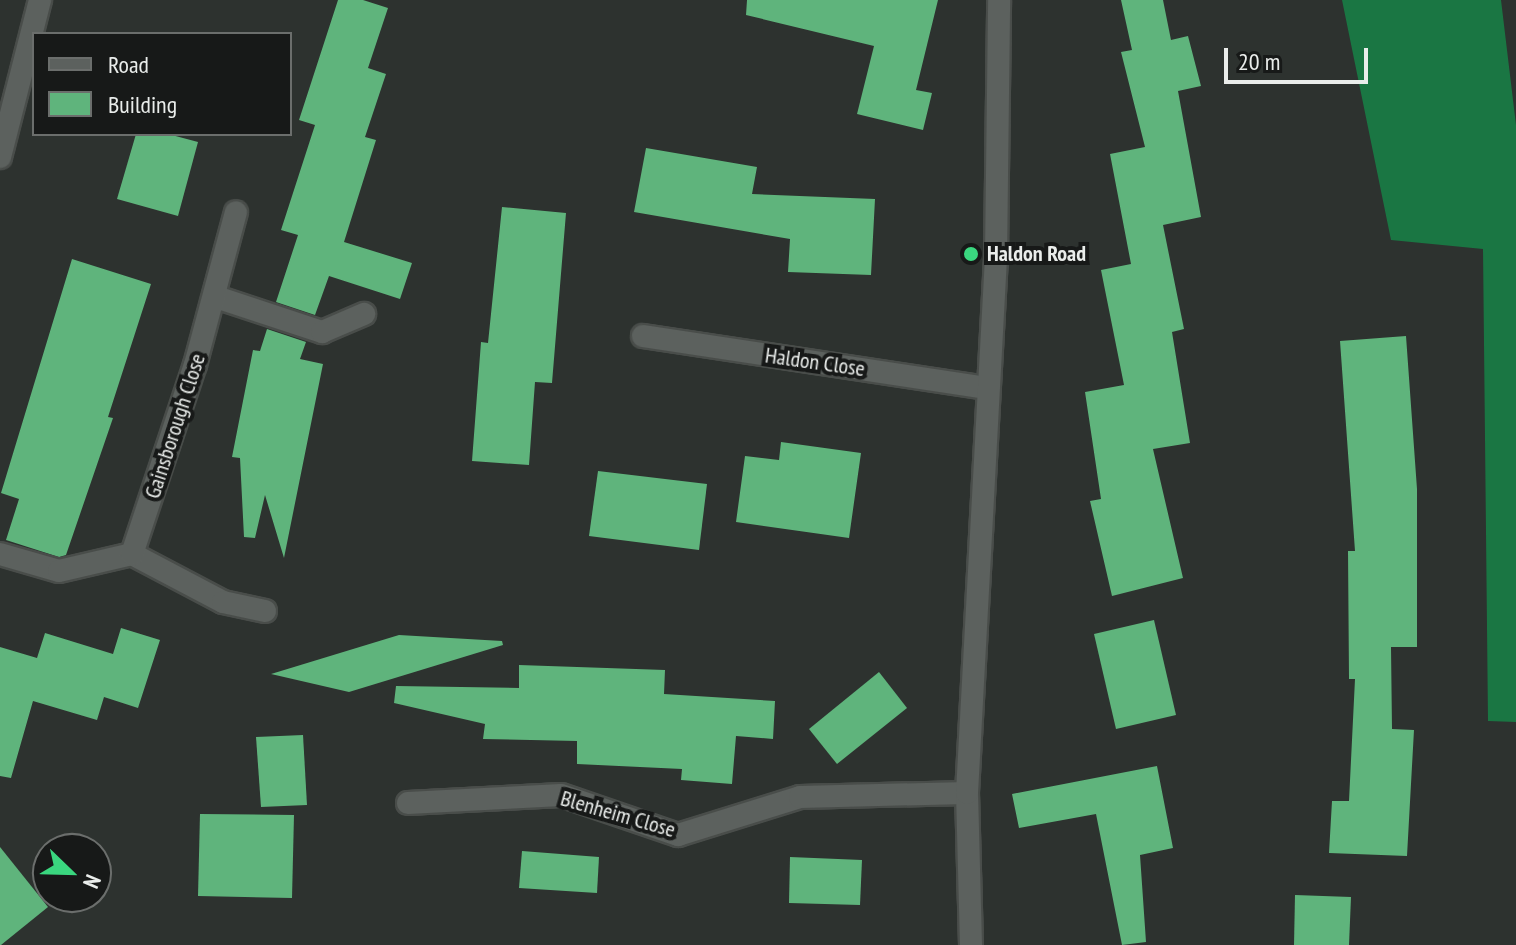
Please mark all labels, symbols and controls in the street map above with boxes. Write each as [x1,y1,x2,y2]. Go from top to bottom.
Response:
legend [32,32,292,136]
scale bar [1228,32,1372,82]
text: 20 m [1238,46,1280,77]
text: Road [108,49,149,80]
text: Building [108,89,177,120]
place label: Haldon Road [987,241,1086,267]
marker: Haldon Road [962,245,980,263]
street label: Haldon Close [764,342,866,382]
street label: Gainsborough Close [139,350,211,502]
street label: Blenheim Close [558,785,678,843]
north arrow [32,833,112,913]
text: N [77,871,107,893]

